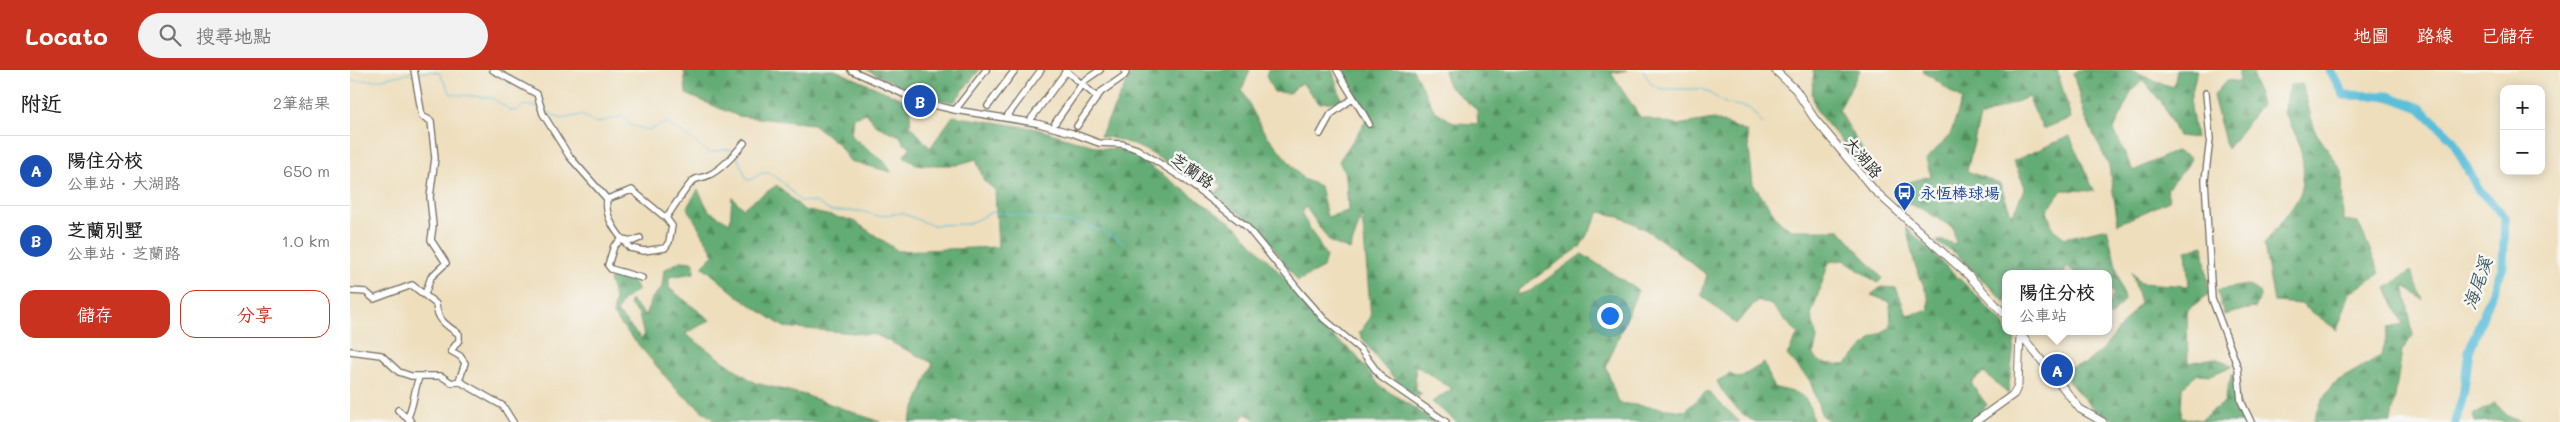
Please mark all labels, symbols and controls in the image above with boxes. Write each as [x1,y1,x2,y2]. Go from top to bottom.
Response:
search box [138,13,488,58]
text: Locato [25,20,108,51]
icon: search [156,21,184,49]
text: 搜尋地點 [196,23,272,48]
text: 地圖 [2353,23,2389,47]
text: 路線 [2417,23,2453,47]
text: 已儲存 [2481,23,2535,47]
pin: B [904,82,936,120]
map controls [2500,85,2545,175]
button: + [2500,85,2545,130]
text: 附近 [20,89,62,116]
text: 2筆結果 [273,92,330,113]
button: − [2500,130,2545,175]
street label: 大湖路 [1841,132,1887,182]
text: 陽住分校 [67,147,143,172]
street label: 芝蘭路 [1167,148,1219,192]
text: A [30,160,42,181]
text: 650 m [283,160,330,181]
text: 公車站 · 大湖路 [67,172,180,193]
bus stop icon: 永恆棒球場 [1892,180,1916,211]
place label: 永恆棒球場 [1920,182,2000,203]
text: 芝蘭別墅 [67,217,143,242]
text: B [31,230,41,251]
text: 1.0 km [282,230,330,251]
text: 公車站 · 芝蘭路 [67,242,180,263]
water label: 海尾溪 [2457,253,2497,312]
popup [2002,270,2112,335]
text: 陽住分校 [2019,279,2095,304]
button: 儲存 [20,290,170,338]
button: 分享 [180,290,330,338]
your location [1597,303,1623,329]
text: 公車站 [2019,304,2067,325]
pin: A [2041,351,2073,389]

